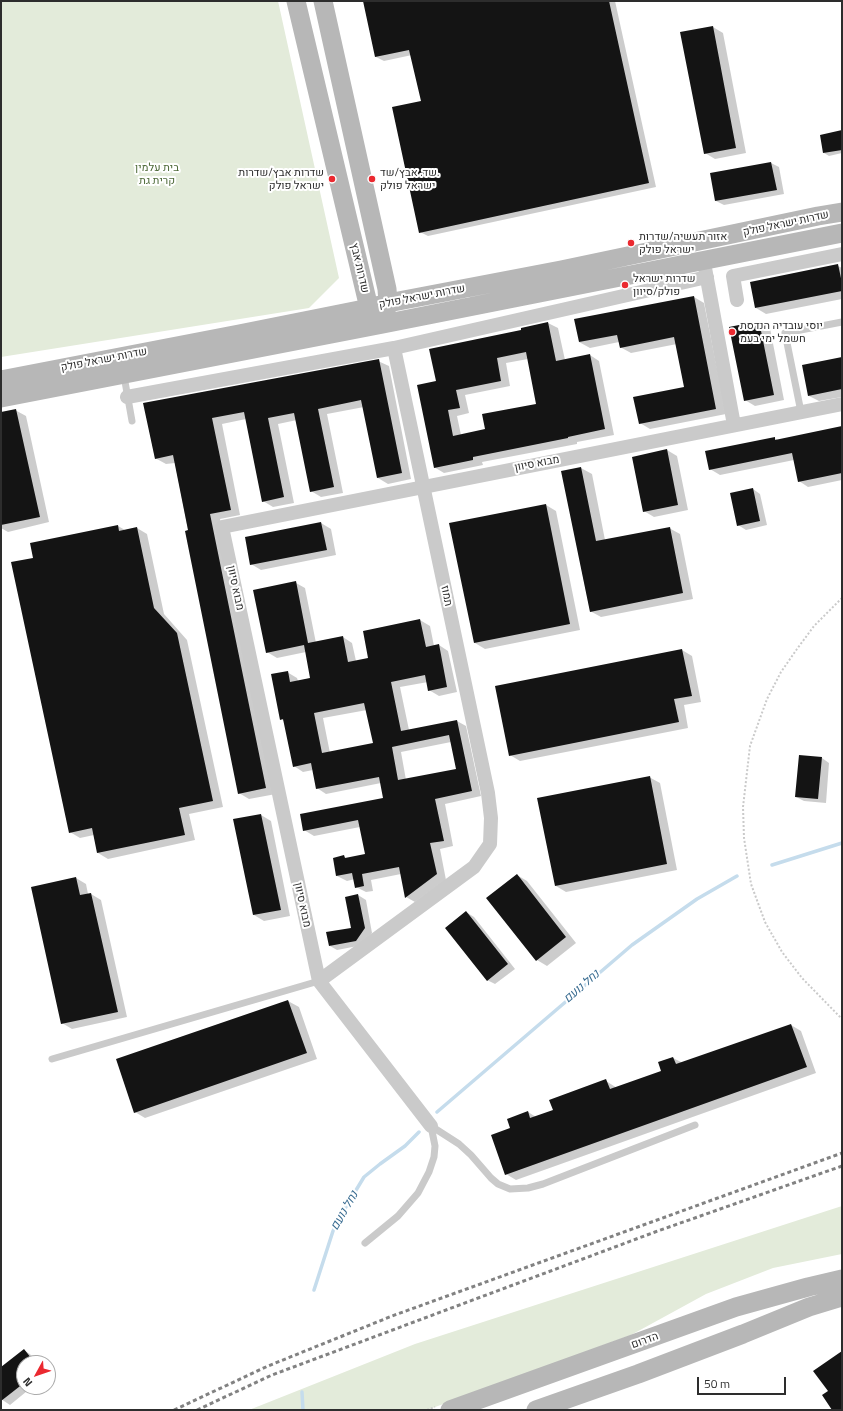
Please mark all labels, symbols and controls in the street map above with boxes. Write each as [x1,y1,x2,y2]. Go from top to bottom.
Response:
park label: בית עלמין קרית גת [135,161,179,187]
place label: שדרות אבץ/שדרות ישראל פולק [238,166,324,192]
place label: שד. אבץ/שד. ישראל פולק [380,166,439,192]
marker: שדרות אבץ/שדרות ישראל פולק [327,174,337,184]
marker: שד. אבץ/שד. ישראל פולק [367,174,377,184]
street label: שדרות ישראל פולק [742,208,830,240]
place label: אזור תעשיה/שדרות ישראל פולק [639,230,727,256]
marker: אזור תעשיה/שדרות ישראל פולק [626,238,636,248]
street label: שדרות אבץ [347,242,371,294]
place label: שדרות ישראל פולק/סיוון [633,272,696,298]
marker: שדרות ישראל פולק/סיוון [620,280,630,290]
street label: שדרות ישראל פולק [378,282,466,312]
place label: יוסי עובדיה הנדסת חשמל ימי בעמ [740,319,823,345]
marker: יוסי עובדיה הנדסת חשמל ימי בעמ [727,327,737,337]
street label: שדרות ישראל פולק [60,345,148,375]
street label: מבוא סיוון [513,453,561,475]
street label: מבוא סיוון [224,564,246,612]
street label: תמוז [437,584,455,608]
street label: מבוא סיוון [291,881,313,929]
water label: נחל נועם [561,967,603,1007]
water label: נחל נועם [328,1189,362,1233]
street label: הדרום [630,1330,660,1352]
north arrow [16,1355,56,1395]
scale bar [699,1369,788,1395]
text: N [19,1374,36,1390]
text: 50 m [704,1374,730,1393]

